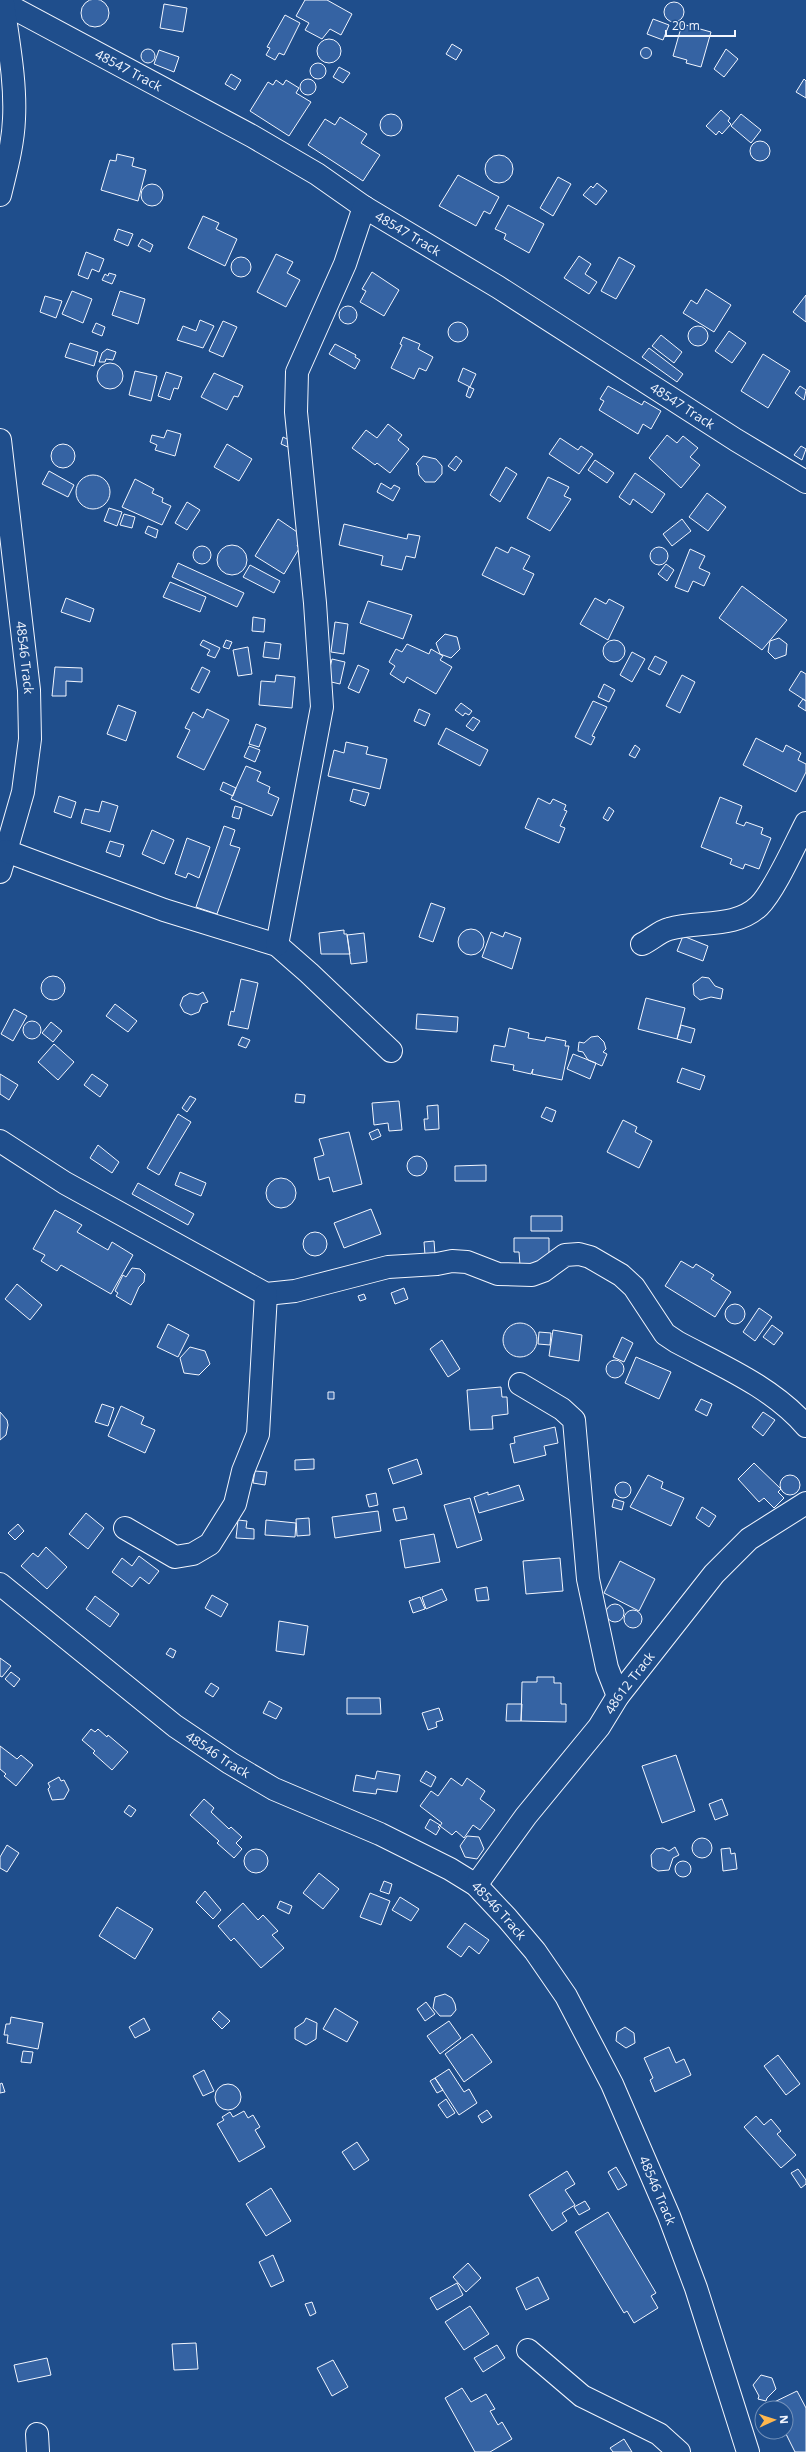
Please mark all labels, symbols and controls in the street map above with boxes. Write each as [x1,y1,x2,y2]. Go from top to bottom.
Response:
scale bar [666,12,735,38]
text: 20 m [672,17,700,34]
street label: 48547 Track [92,45,165,95]
street label: 48547 Track [372,207,444,260]
street label: 48547 Track [647,378,718,433]
street label: 48546 Track [12,620,38,694]
street label: 48612 Track [600,1648,659,1717]
street label: 48546 Track [182,1727,254,1782]
street label: 48546 Track [468,1877,531,1944]
street label: 48546 Track [635,2153,681,2227]
north arrow [754,2400,794,2440]
text: N [777,2415,792,2424]

